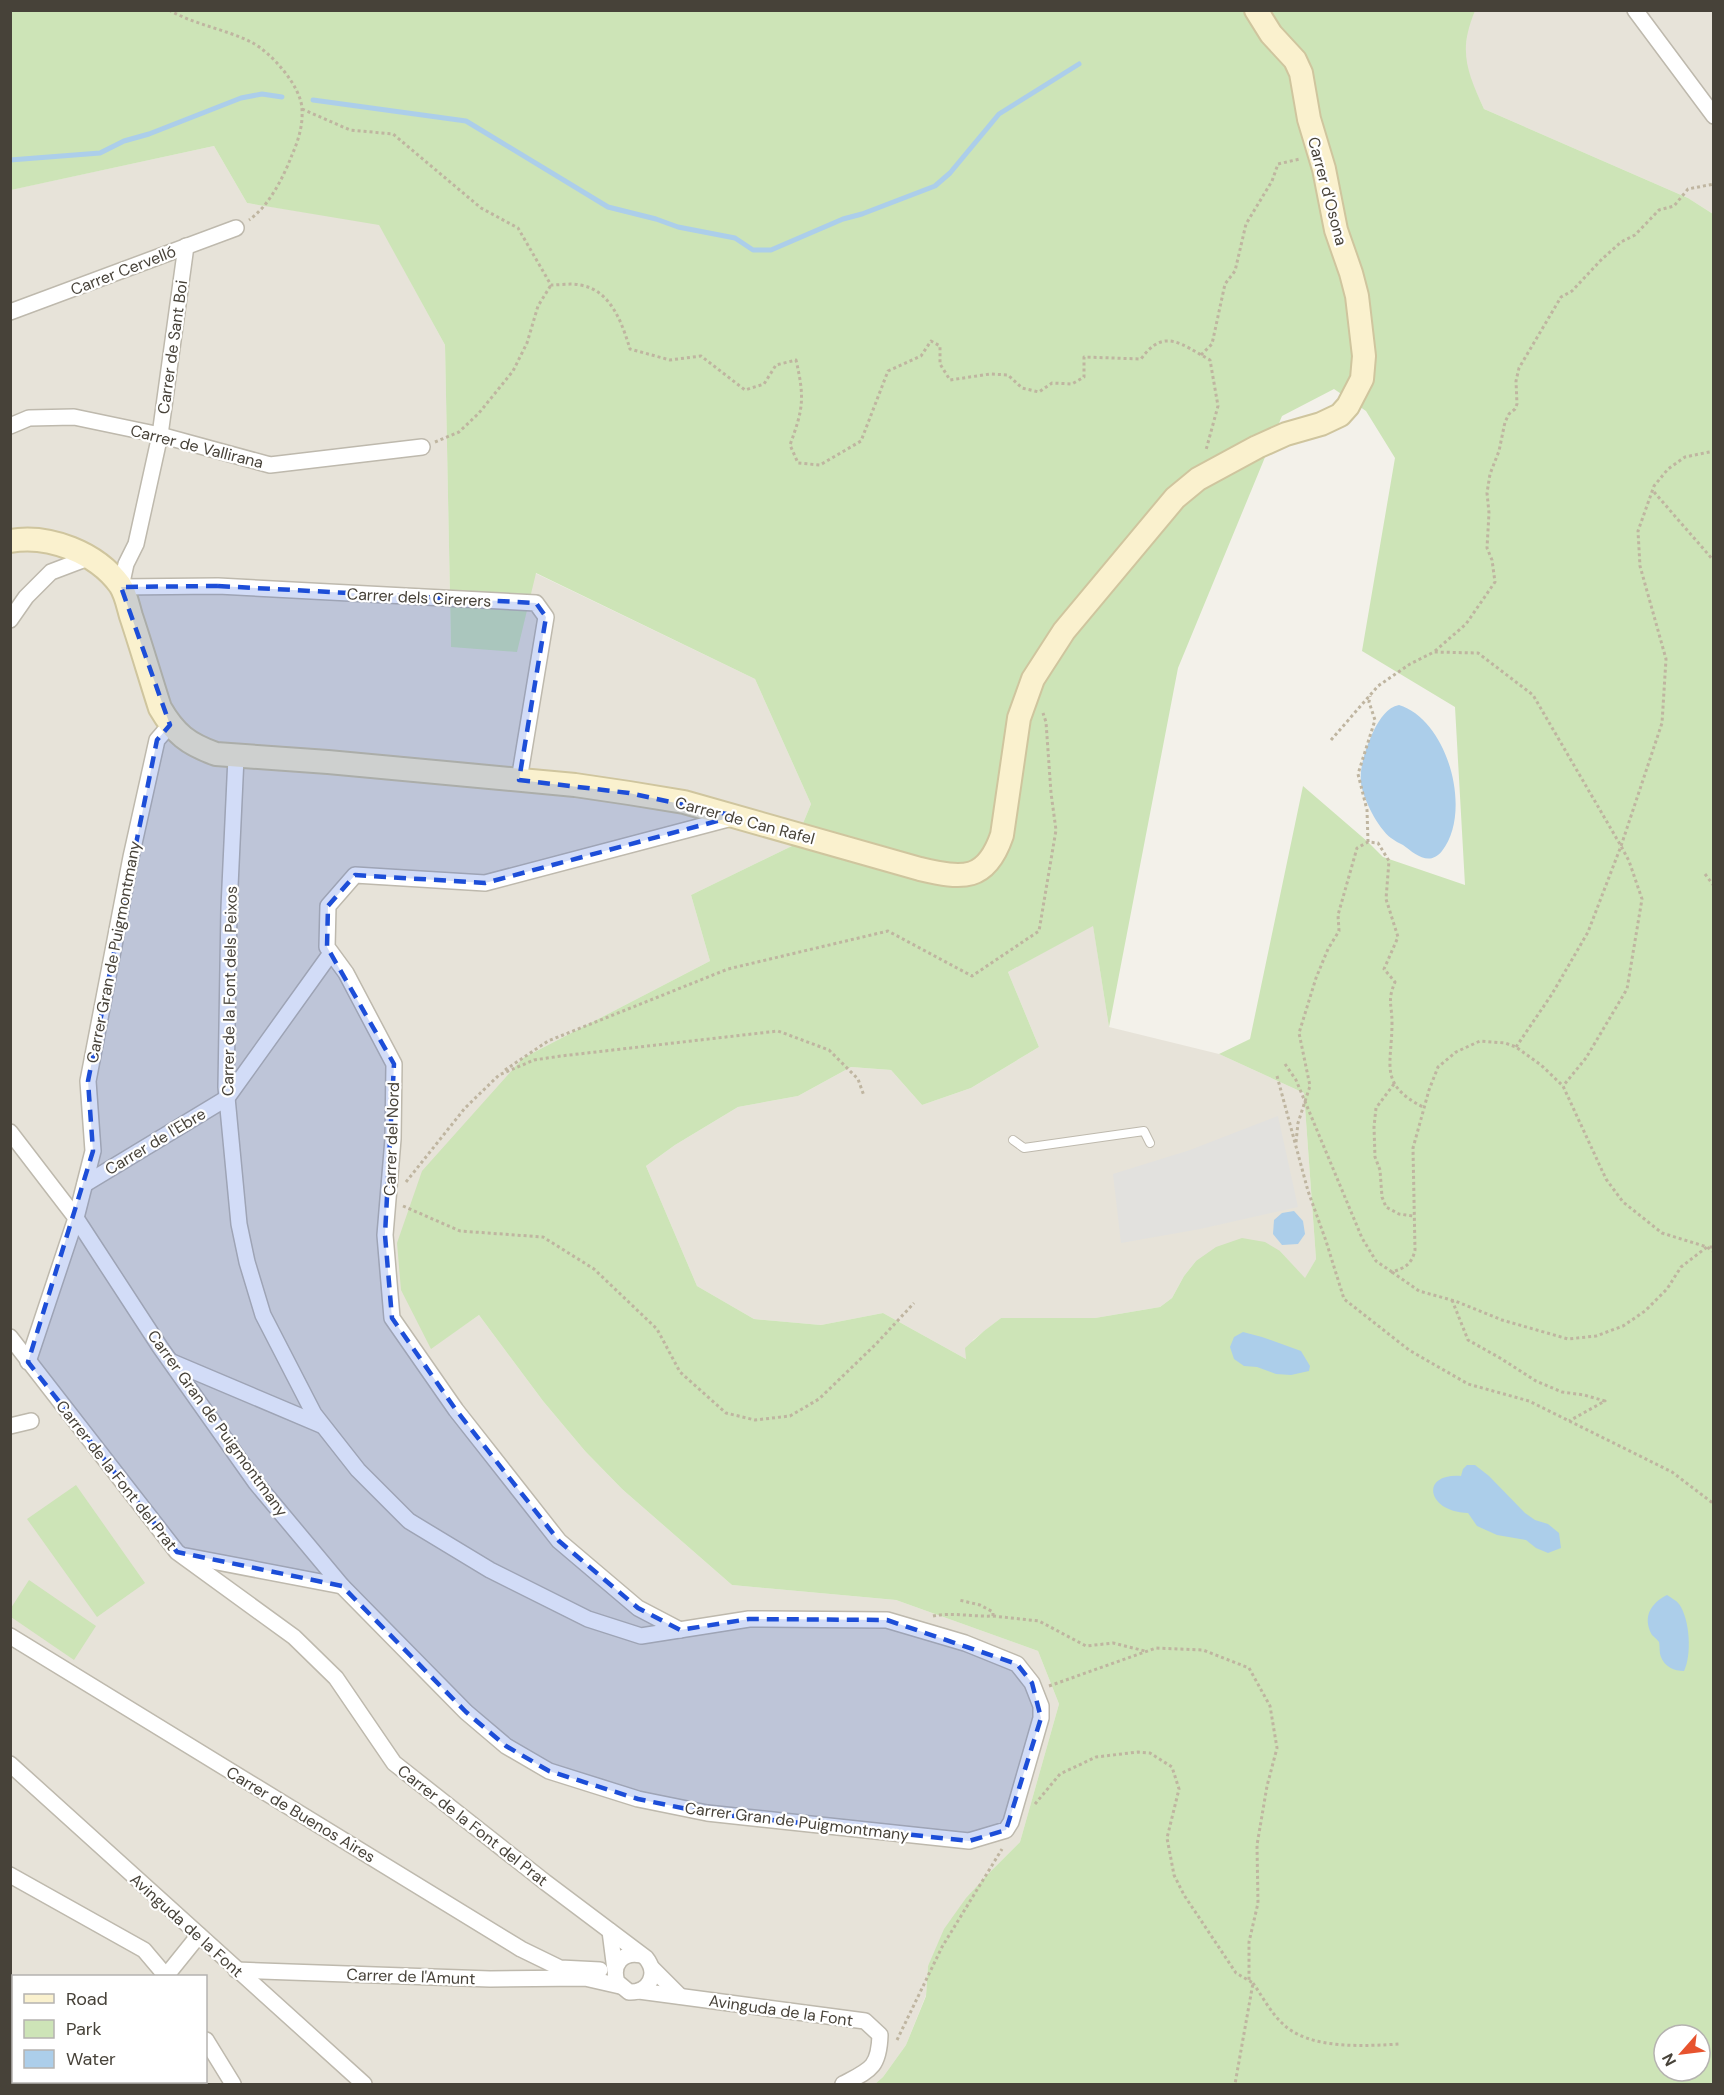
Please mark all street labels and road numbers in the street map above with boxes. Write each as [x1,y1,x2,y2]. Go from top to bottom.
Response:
street label: Carrer d'Osona [1303,135,1352,248]
street label: Carrer Cervelló [68,241,179,300]
street label: Carrer de Sant Boi [153,279,192,415]
street label: Carrer de Vallirana [128,420,266,473]
street label: Carrer dels Cirerers [346,583,492,612]
street label: Carrer de Can Rafel [673,792,817,849]
street label: Carrer Gran de Puigmontmany [82,839,145,1065]
street label: Carrer de la Font dels Peixos [217,886,242,1096]
street label: Carrer del Nord [379,1082,404,1196]
street label: Carrer de l'Ebre [101,1103,210,1180]
street label: Carrer Gran de Puigmontmany [143,1326,292,1521]
street label: Carrer de la Font del Prat [51,1396,182,1555]
street label: Carrer de la Font del Prat [393,1760,552,1891]
street label: Carrer de Buenos Aires [222,1762,379,1867]
street label: Carrer Gran de Puigmontmany [684,1797,910,1846]
street label: Avinguda de la Font [126,1869,248,1982]
street label: Carrer de l'Amunt [346,1964,476,1989]
street label: Avinguda de la Font [707,1990,854,2031]

